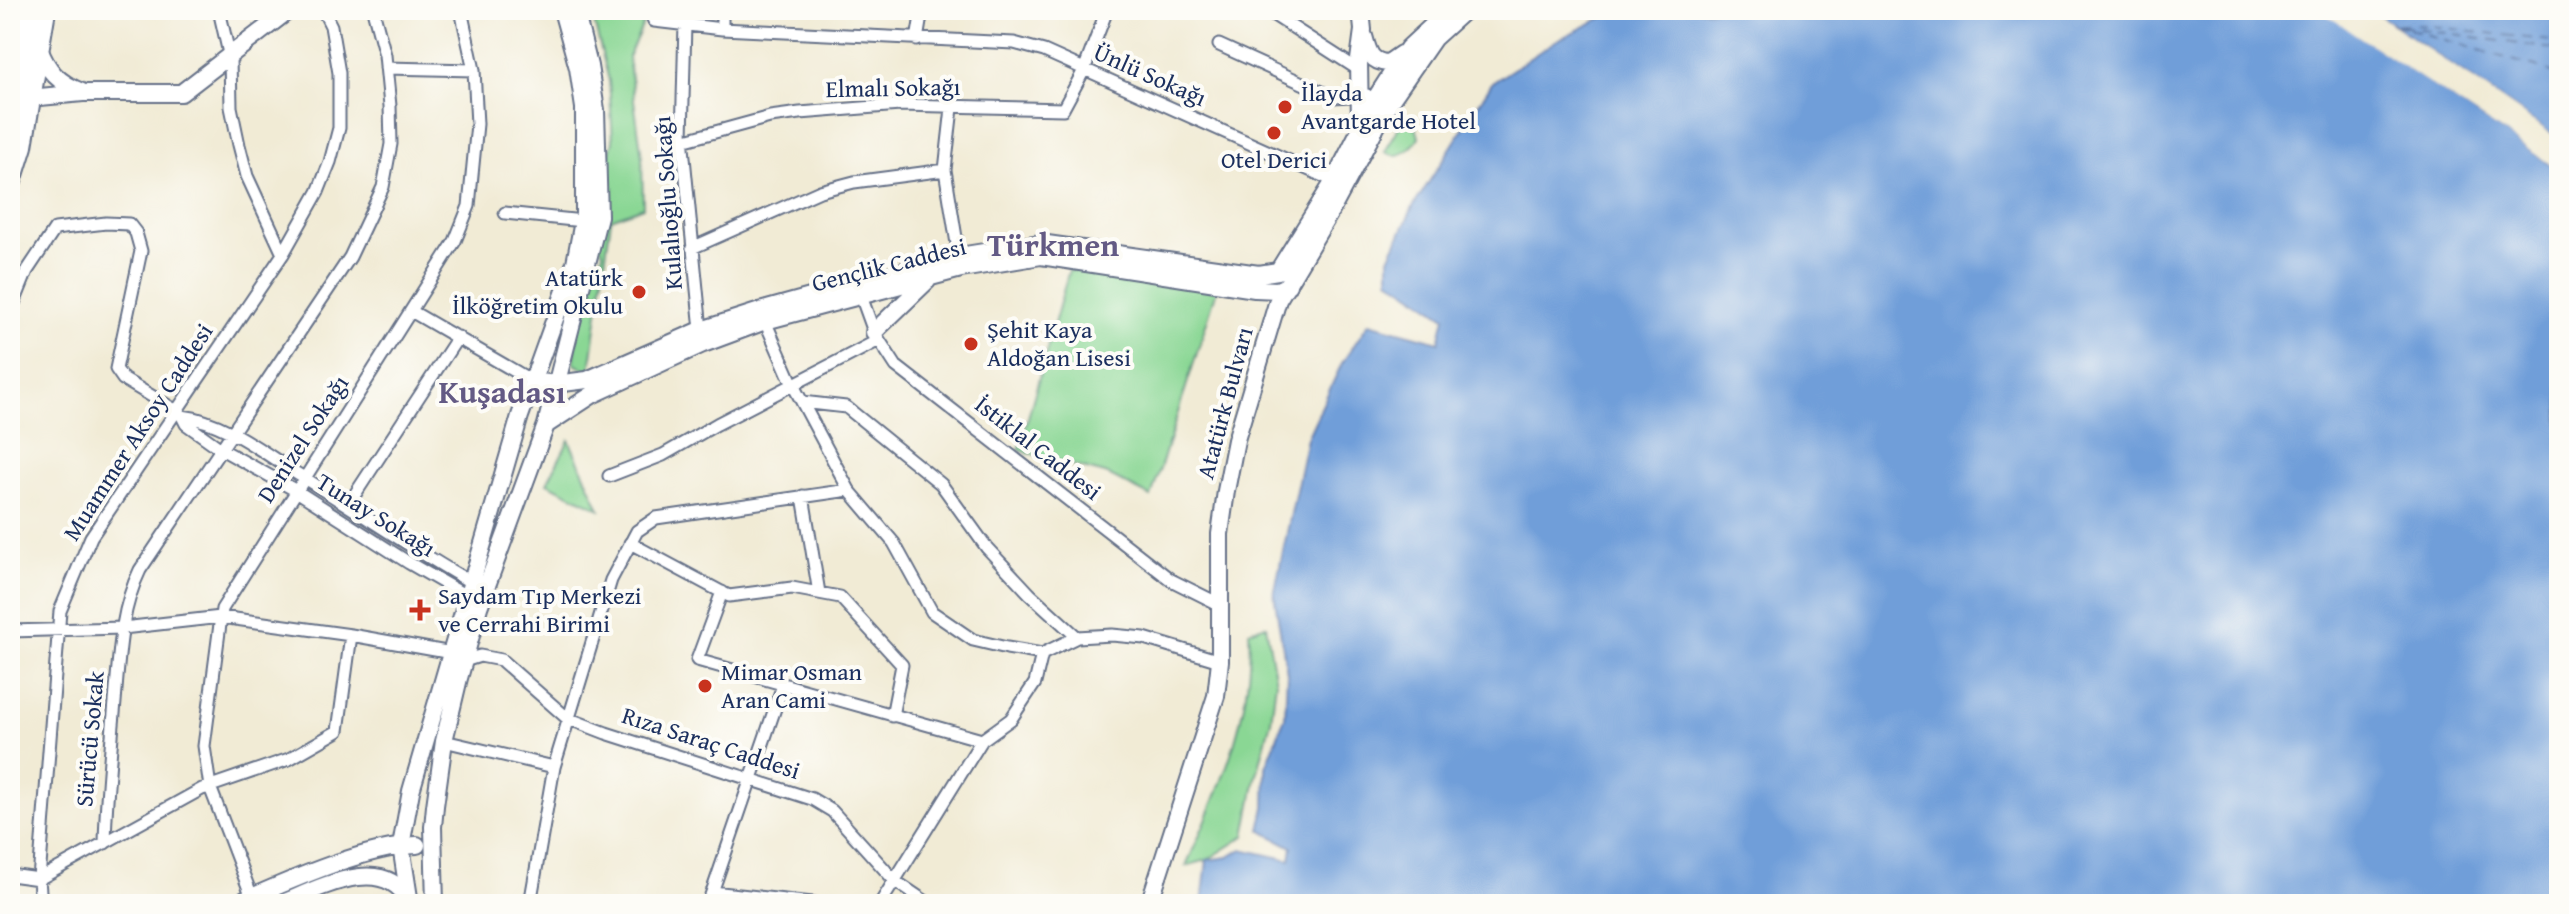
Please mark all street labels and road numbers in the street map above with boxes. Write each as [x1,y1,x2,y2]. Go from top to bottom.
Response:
street label: Ünlü Sokağı [1088,34,1213,115]
street label: Elmalı Sokağı [825,69,961,106]
street label: Kulalıoğlu Sokağı [644,115,691,291]
street label: Gençlik Caddesi [808,228,970,301]
street label: Muammer Aksoy Caddesi [54,316,221,547]
street label: Atatürk Bulvarı [1187,323,1262,483]
street label: Denizel Sokağı [248,368,357,509]
street label: İstiklal Caddesi [968,387,1109,508]
street label: Tunay Sokağı [310,464,443,565]
street label: Sürücü Sokak [66,669,113,808]
street label: Rıza Saraç Caddesi [618,697,805,788]

